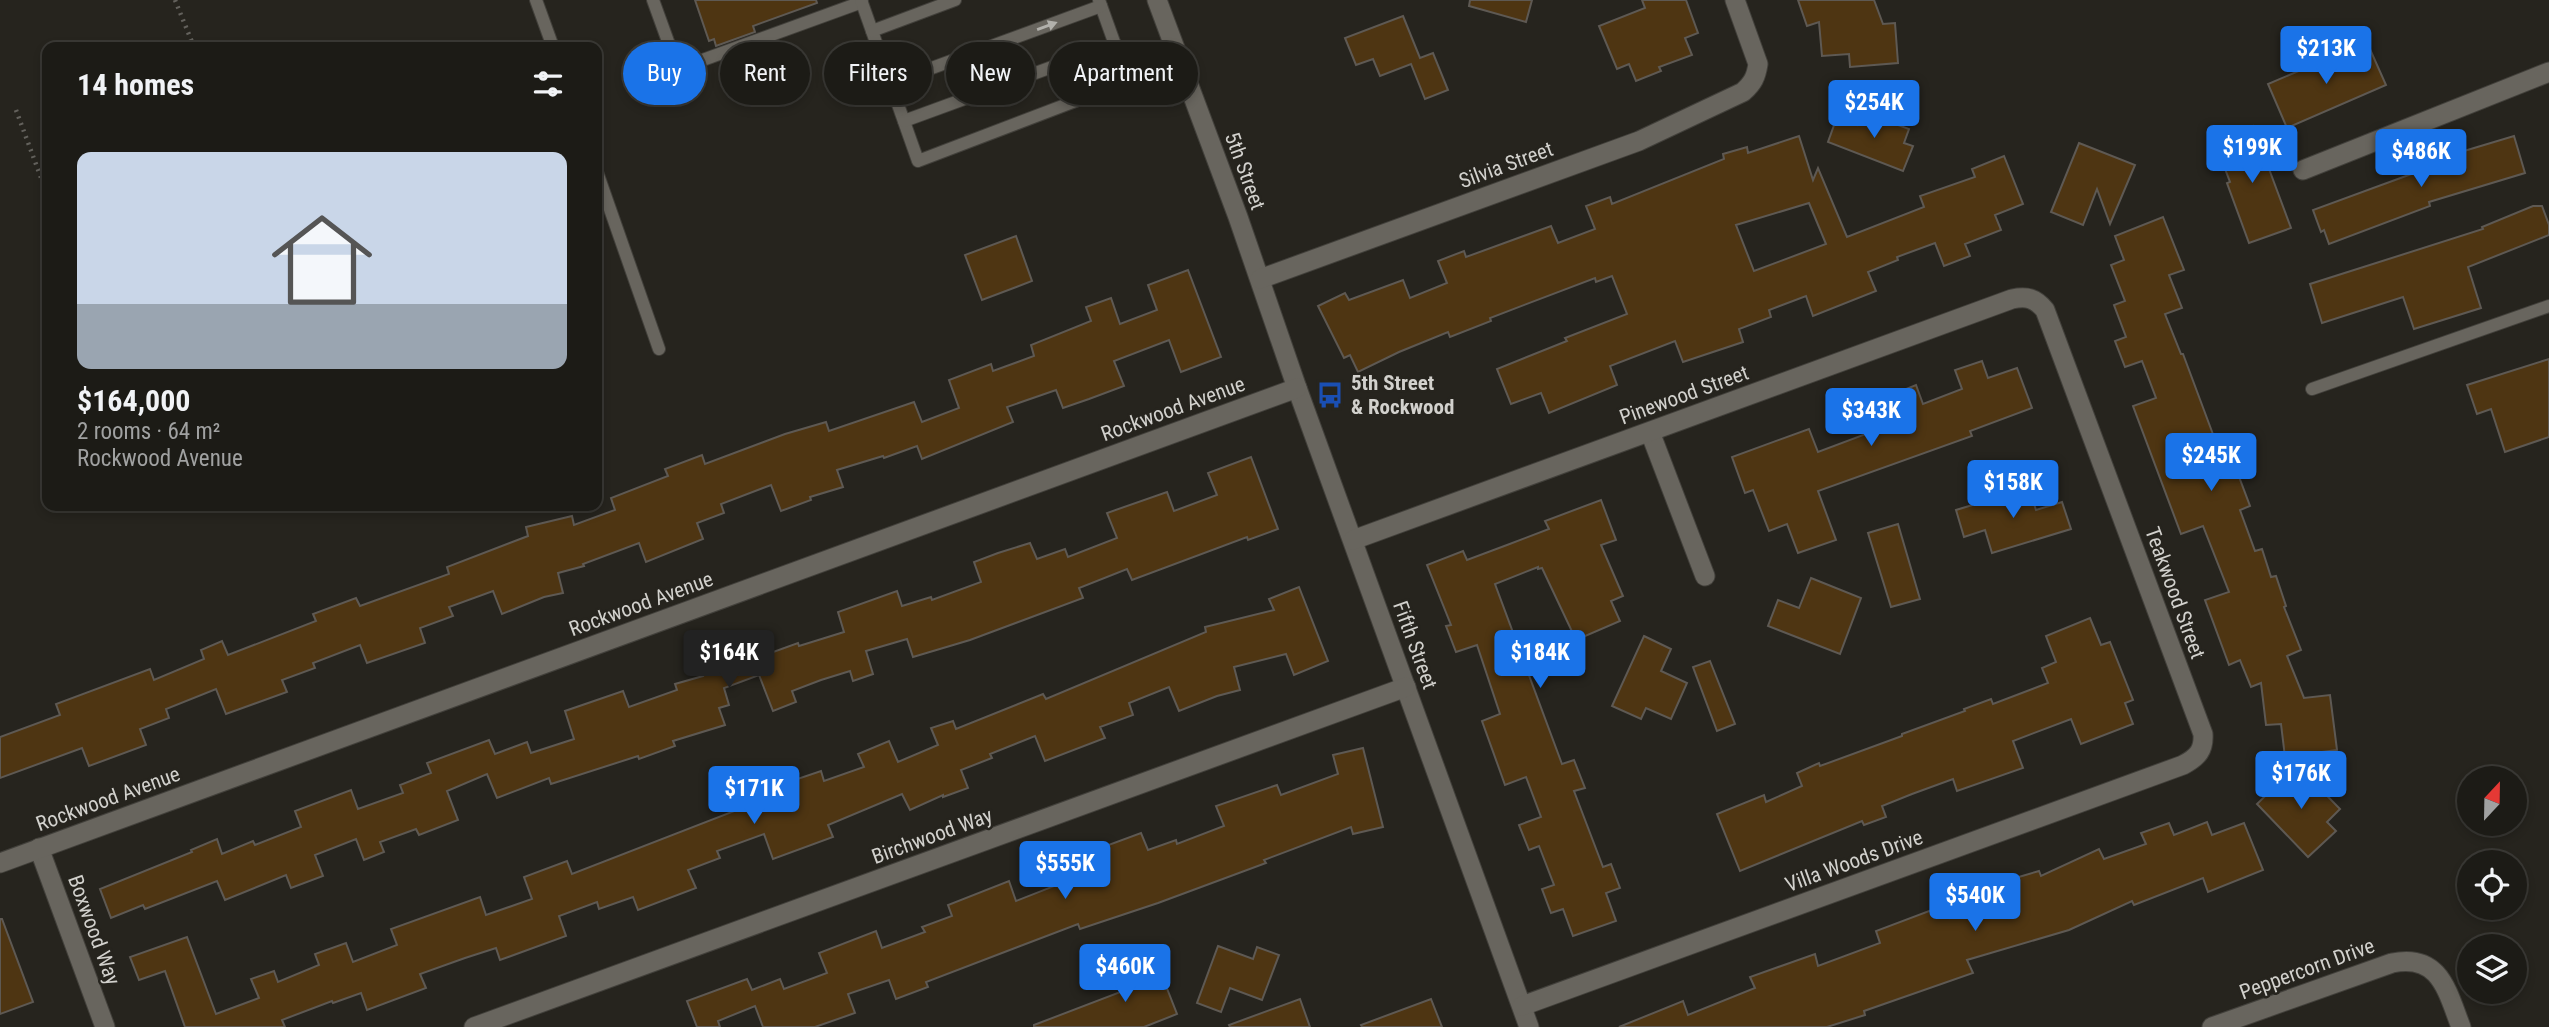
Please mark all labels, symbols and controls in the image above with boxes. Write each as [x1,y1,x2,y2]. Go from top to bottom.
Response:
one-way arrow [1036,20,1057,31]
pin: $213K [2277,27,2375,86]
text: $213K [2296,35,2356,62]
chip: Buy [623,42,706,105]
chip: Rent [720,42,810,105]
chip: Filters [824,42,932,105]
chip: New [946,42,1035,105]
chip: Apartment [1049,42,1198,105]
icon: filters [529,65,567,103]
text: 14 homes [77,67,194,102]
pin: $254K [1825,80,1923,140]
text: $254K [1844,89,1904,116]
pin: $199K [2203,125,2301,185]
street label: 5th Street [1220,129,1270,213]
pin: $486K [2372,130,2470,189]
text: $199K [2222,134,2282,161]
street label: Silvia Street [1456,137,1556,193]
text: $486K [2391,138,2451,165]
icon: home [259,197,385,323]
street label: Pinewood Street [1616,361,1752,429]
place label: 5th Street & Rockwood [1351,371,1454,419]
street label: Rockwood Avenue [1098,372,1248,446]
bus stop icon: 5th Street & Rockwood [1315,380,1345,410]
text: $164,000 [77,383,190,418]
pin: $343K [1822,388,1920,448]
text: $343K [1841,397,1901,424]
text: 2 rooms · 64 m² [77,418,220,445]
pin: $245K [2162,434,2260,493]
text: $245K [2181,442,2241,469]
text: Rockwood Avenue [77,445,243,472]
pin: $158K [1964,461,2062,520]
text: $158K [1983,469,2043,496]
street label: Teakwood Street [2140,524,2210,662]
street label: Rockwood Avenue [566,567,716,641]
street label: Fifth Street [1388,598,1442,692]
pin: $164K [680,630,778,690]
pin: $184K [1491,630,1589,690]
text: $164K [699,639,759,666]
text: $184K [1510,639,1570,666]
pin: $176K [2252,752,2350,811]
text: $176K [2271,760,2331,787]
street label: Rockwood Avenue [33,762,183,836]
pin: $171K [705,766,803,826]
north arrow [2457,766,2527,836]
map controls [2457,766,2527,1004]
text: $171K [724,775,784,802]
street label: Birchwood Way [868,803,996,869]
street label: Villa Woods Drive [1782,825,1926,897]
pin: $555K [1016,842,1114,901]
text: $555K [1035,850,1095,877]
button: locate [2457,850,2527,920]
street label: Boxwood Way [63,872,125,989]
pin: $540K [1926,874,2024,933]
text: $540K [1945,882,2005,909]
street label: Peppercorn Drive [2236,933,2378,1004]
button: layers [2457,934,2527,1004]
pin: $460K [1076,944,1174,1004]
text: $460K [1095,953,1155,980]

